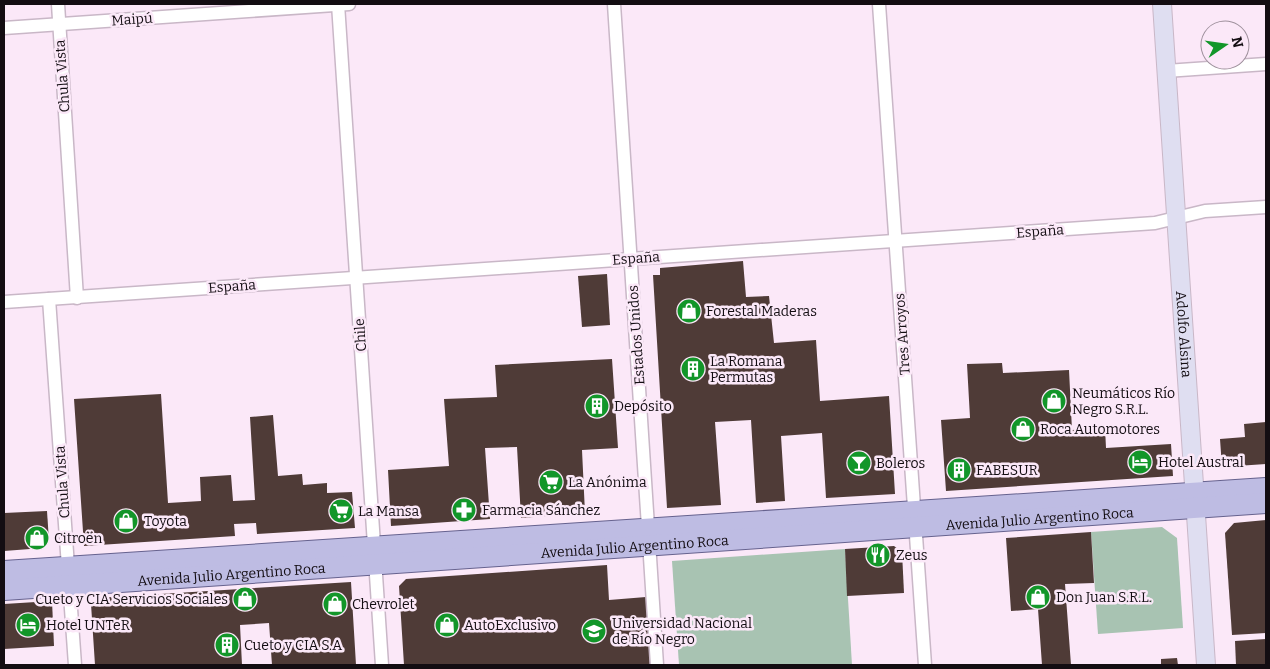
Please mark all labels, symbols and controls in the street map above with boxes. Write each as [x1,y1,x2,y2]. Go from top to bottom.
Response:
street label: Maipú [111,10,153,29]
north arrow [1200,20,1250,70]
text: N [1228,35,1247,50]
street label: Chula Vista [51,39,74,113]
street label: España [1016,221,1065,242]
street label: España [612,248,661,269]
street label: España [208,276,257,297]
street label: Estados Unidos [625,284,648,385]
street label: Adolfo Alsina [1172,290,1195,379]
street label: Tres Arroyos [891,292,914,375]
shop icon: Forestal Maderas [676,298,702,324]
place label: Forestal Maderas [706,303,817,320]
street label: Chile [351,318,370,352]
place label: La Romana Permutas [710,353,783,386]
building icon: La Romana Permutas [680,356,706,382]
place label: Neumáticos Río Negro S.R.L. [1072,385,1175,418]
shop icon: Neumáticos Río Negro S.R.L. [1041,388,1067,414]
building icon: Depósito [584,393,610,419]
place label: Depósito [614,398,672,415]
shop icon: Roca Automotores [1010,416,1036,442]
place label: Roca Automotores [1040,421,1160,438]
street label: Chula Vista [51,445,74,519]
hotel icon: Hotel Austral [1127,449,1153,475]
bar icon: Boleros [846,450,872,476]
place label: Hotel Austral [1158,454,1244,471]
place label: Boleros [876,455,925,472]
building icon: FABESUR [946,457,972,483]
place label: FABESUR [976,462,1038,479]
supermarket icon: La Anónima [538,469,564,495]
place label: La Anónima [568,474,647,491]
pharmacy icon: Farmacia Sánchez [451,497,477,523]
supermarket icon: La Mansa [328,498,354,524]
place label: Farmacia Sánchez [482,502,600,519]
place label: La Mansa [358,503,419,520]
street label: Avenida Julio Argentino Roca [945,504,1134,534]
shop icon: Toyota [113,508,139,534]
place label: Toyota [144,513,187,530]
shop icon: Citroën [24,525,50,551]
place label: Citroën [54,530,102,547]
street label: Avenida Julio Argentino Roca [540,532,729,562]
restaurant icon: Zeus [865,542,891,568]
place label: Zeus [896,547,928,564]
street label: Avenida Julio Argentino Roca [137,560,326,590]
shop icon: Don Juan S.R.L. [1025,584,1051,610]
shop icon: Cueto y CIA Servicios Sociales [232,586,258,612]
place label: Don Juan S.R.L. [1056,589,1152,606]
place label: Cueto y CIA Servicios Sociales [35,591,228,608]
shop icon: Chevrolet [322,591,348,617]
place label: Chevrolet [352,596,415,613]
hotel icon: Hotel UNTeR [15,612,41,638]
shop icon: AutoExclusivo [434,612,460,638]
place label: Universidad Nacional de Río Negro [612,615,752,648]
place label: Hotel UNTeR [46,617,130,634]
place label: AutoExclusivo [464,617,556,634]
school or university icon: Universidad Nacional de Río Negro [581,618,607,644]
building icon: Cueto y CIA S.A [214,632,240,658]
place label: Cueto y CIA S.A [244,637,342,654]

